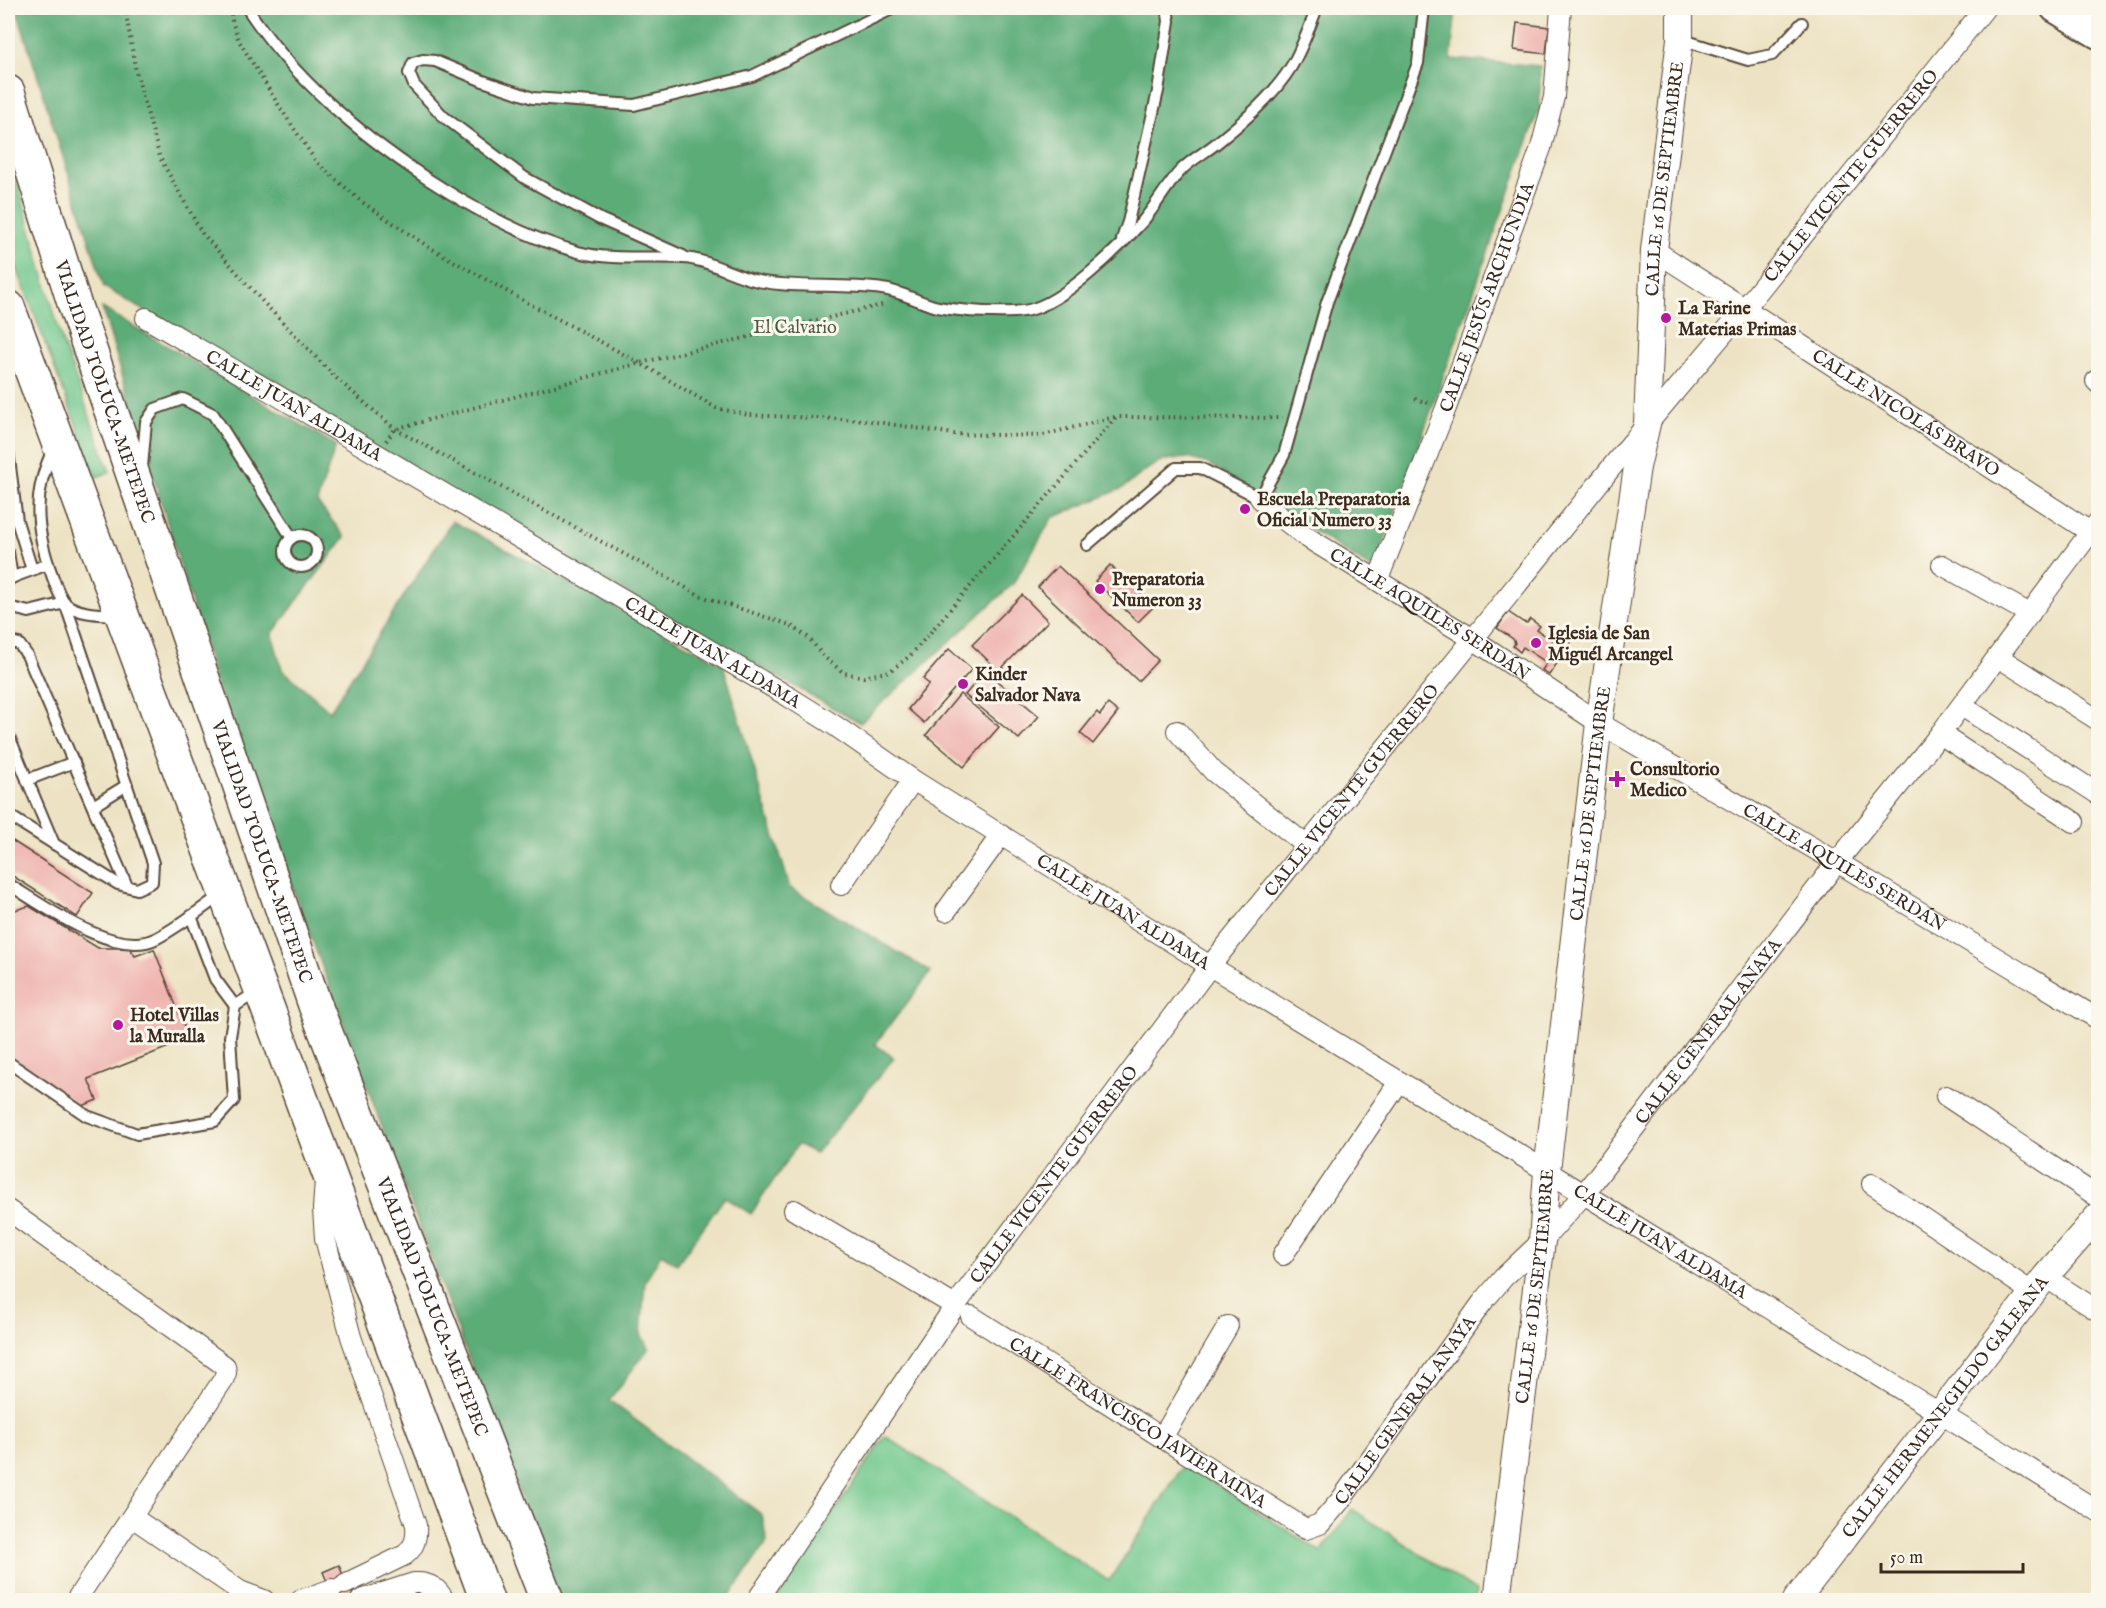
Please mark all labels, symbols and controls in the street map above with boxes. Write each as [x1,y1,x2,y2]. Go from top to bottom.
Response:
street label: CALLE 16 DE SEPTIEMBRE [1642,60,1690,297]
street label: CALLE VICENTE GUERRERO [1760,65,1944,288]
street label: CALLE JESÚS ARCHUNDIA [1435,179,1541,416]
street label: VIALIDAD TOLUCA-METEPEC [48,257,159,527]
place label: La Farine Materias Primas [1678,298,1797,342]
marker: La Farine Materias Primas [1659,311,1673,325]
park label: El Calvario [753,317,837,340]
street label: CALLE NICOLÁS BRAVO [1807,345,2003,483]
street label: CALLE JUAN ALDAMA [201,346,386,468]
place label: Escuela Preparatoria Oficial Numero 33 [1257,489,1411,533]
marker: Escuela Preparatoria Oficial Numero 33 [1238,502,1252,516]
street label: CALLE AQUILES SERDÁN [1325,544,1534,687]
place label: Preparatoria Numeron 33 [1111,569,1205,613]
marker: Preparatoria Numeron 33 [1093,582,1107,596]
street label: CALLE JUAN ALDAMA [620,593,805,715]
place label: Iglesia de San Miguél Arcangel [1548,623,1674,667]
marker: Iglesia de San Miguél Arcangel [1529,636,1543,650]
place label: Kinder Salvador Nava [975,664,1082,708]
marker: Kinder Salvador Nava [956,677,970,691]
street label: CALLE VICENTE GUERRERO [1260,680,1445,902]
street label: CALLE 16 DE SEPTIEMBRE [1566,685,1617,922]
street label: VIALIDAD TOLUCA-METEPEC [205,717,317,986]
place label: Consultorio Medico [1630,759,1720,803]
marker: Consultorio Medico [1608,770,1626,788]
street label: CALLE AQUILES SERDÁN [1738,799,1950,938]
street label: CALLE JUAN ALDAMA [1031,850,1215,977]
street label: CALLE GENERAL ANAYA [1631,934,1788,1130]
place label: Hotel Villas la Muralla [129,1005,219,1049]
marker: Hotel Villas la Muralla [111,1018,125,1032]
street label: CALLE VICENTE GUERRERO [966,1062,1144,1289]
street label: CALLE 16 DE SEPTIEMBRE [1512,1168,1560,1405]
street label: VIALIDAD TOLUCA-METEPEC [370,1173,492,1440]
street label: CALLE JUAN ALDAMA [1568,1180,1752,1305]
street label: CALLE HERMENEGILDO GALEANA [1838,1271,2055,1544]
street label: CALLE GENERAL ANAYA [1331,1311,1482,1510]
street label: CALLE FRANCISCO JAVIER MINA [1004,1333,1271,1515]
scale bar [1881,1536,2024,1574]
text: 50 m [1890,1547,1923,1570]

